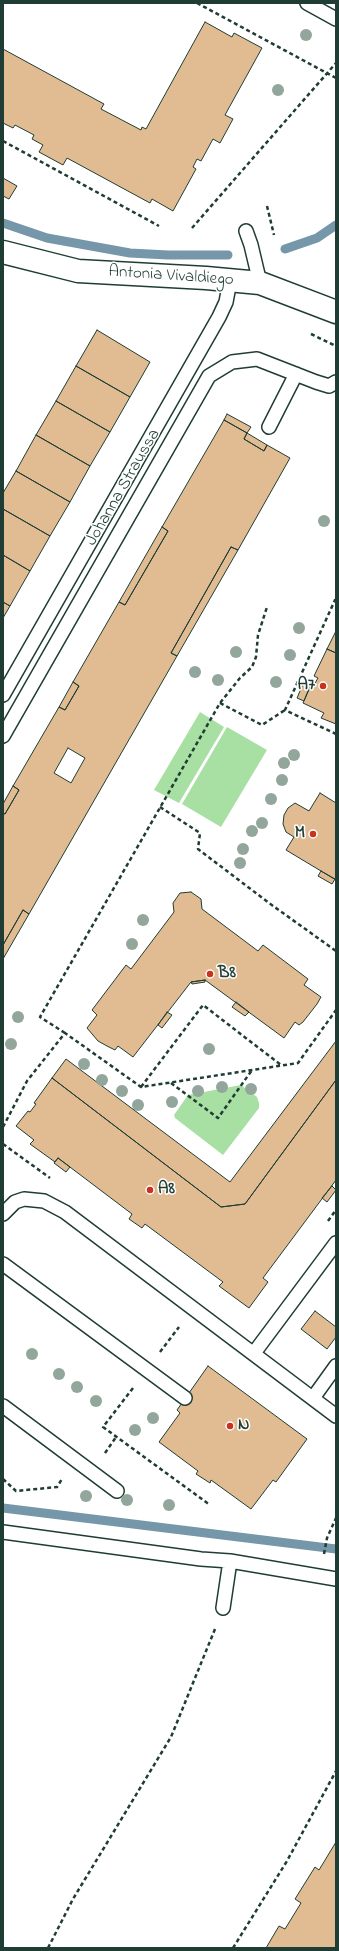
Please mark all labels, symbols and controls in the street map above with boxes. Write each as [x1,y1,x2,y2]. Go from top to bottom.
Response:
street label: Antonia Vivaldiego [108,262,234,292]
street label: Johanna Straussa [82,426,166,550]
place label: A7 [298,676,315,696]
marker: A7 [318,681,328,691]
place label: M [295,824,305,844]
marker: M [308,829,318,839]
place label: B8 [218,964,236,984]
marker: B8 [205,969,215,979]
place label: A8 [158,1180,175,1200]
marker: A8 [145,1185,155,1195]
place label: N [238,1416,249,1436]
marker: N [225,1421,235,1431]

